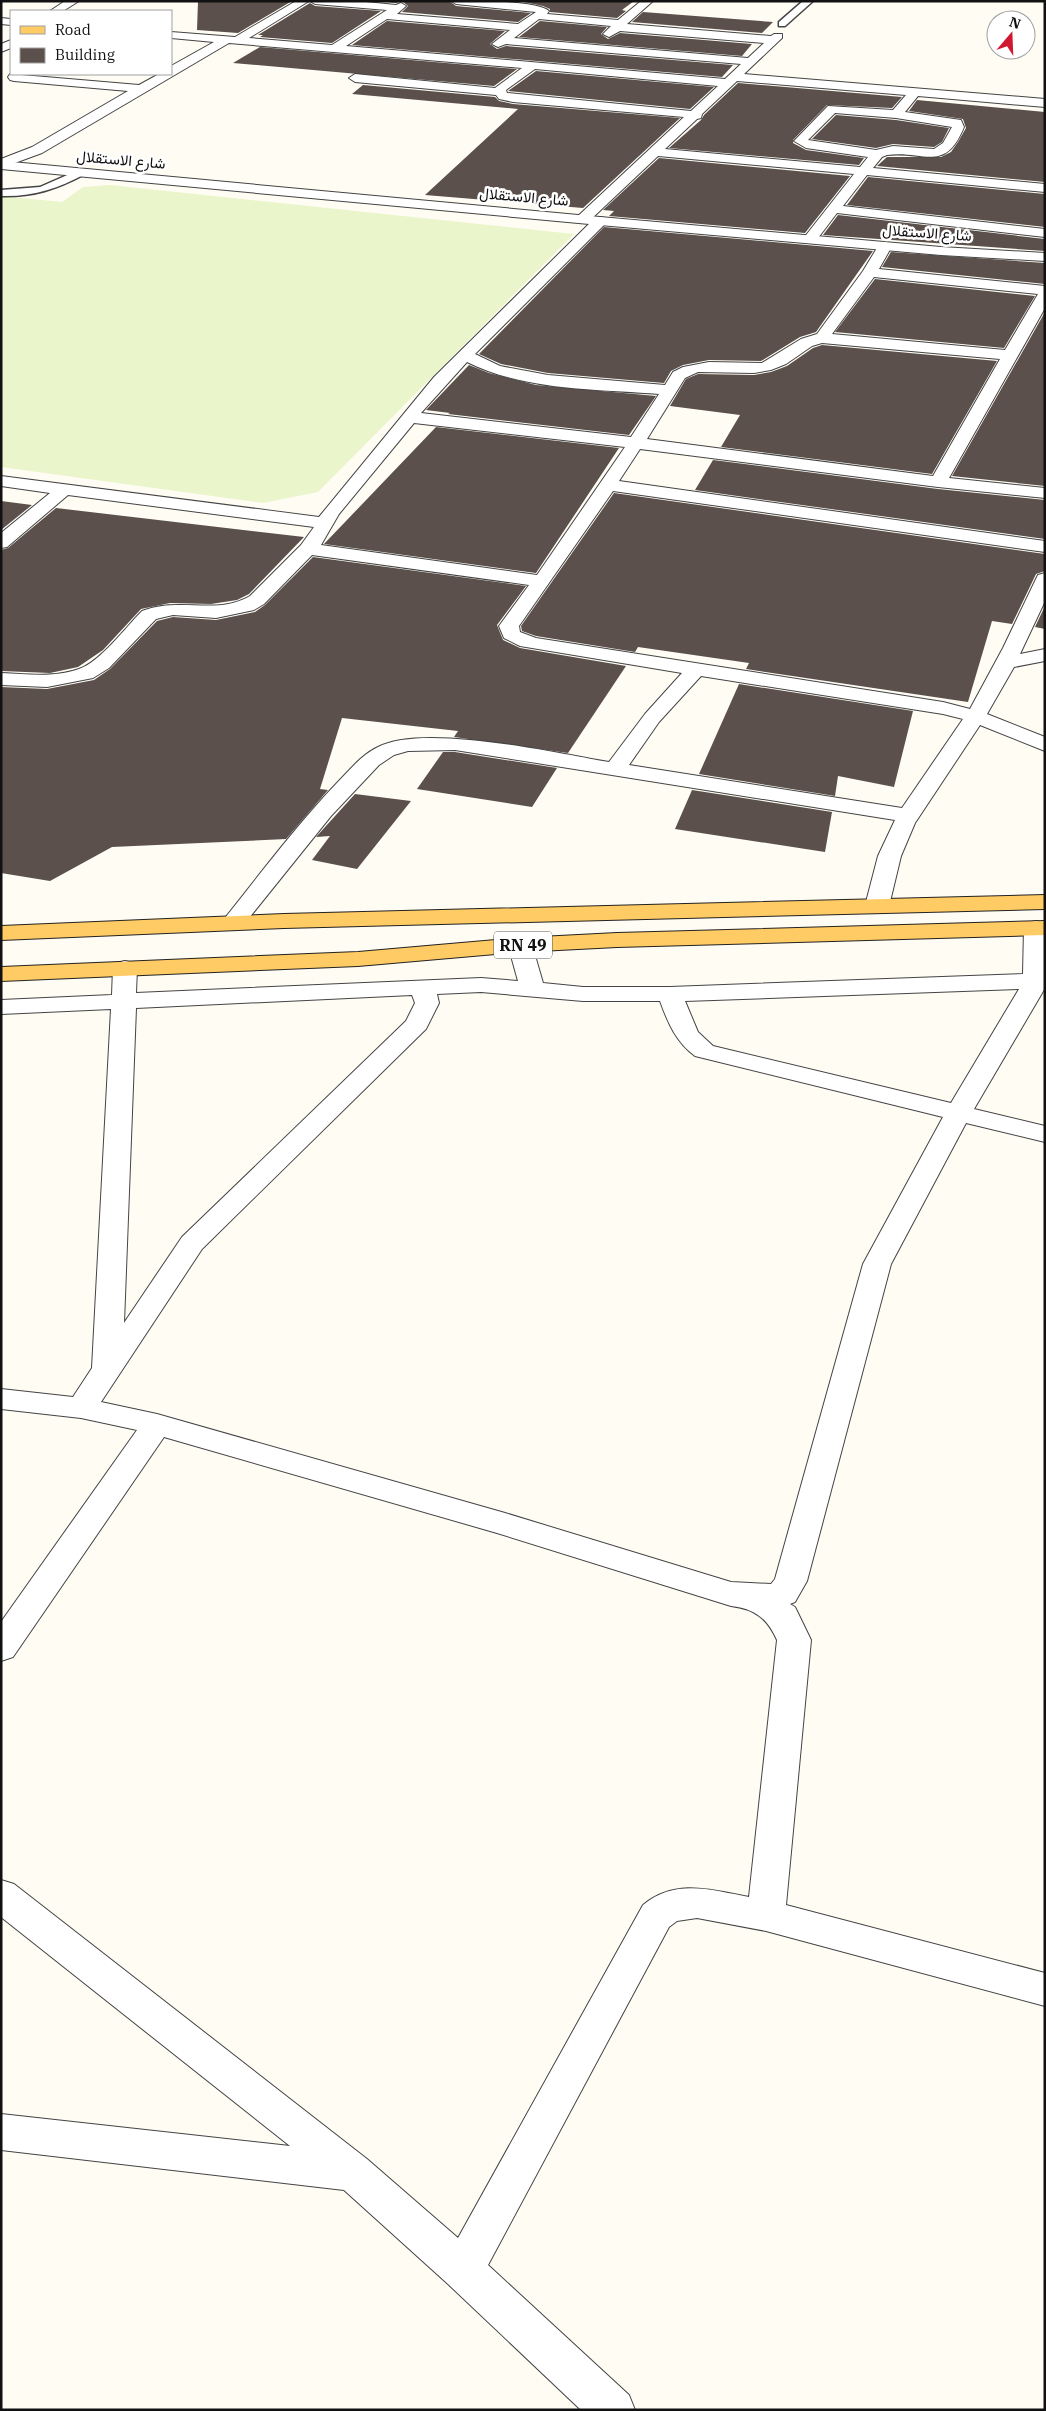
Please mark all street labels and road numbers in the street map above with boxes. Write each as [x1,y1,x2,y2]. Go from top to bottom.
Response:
street label: شارع الاستقلال [76,146,167,175]
street label: شارع الاستقلال [479,183,570,212]
street label: شارع الاستقلال [882,220,972,247]
road number: RN 49 [494,932,552,958]

